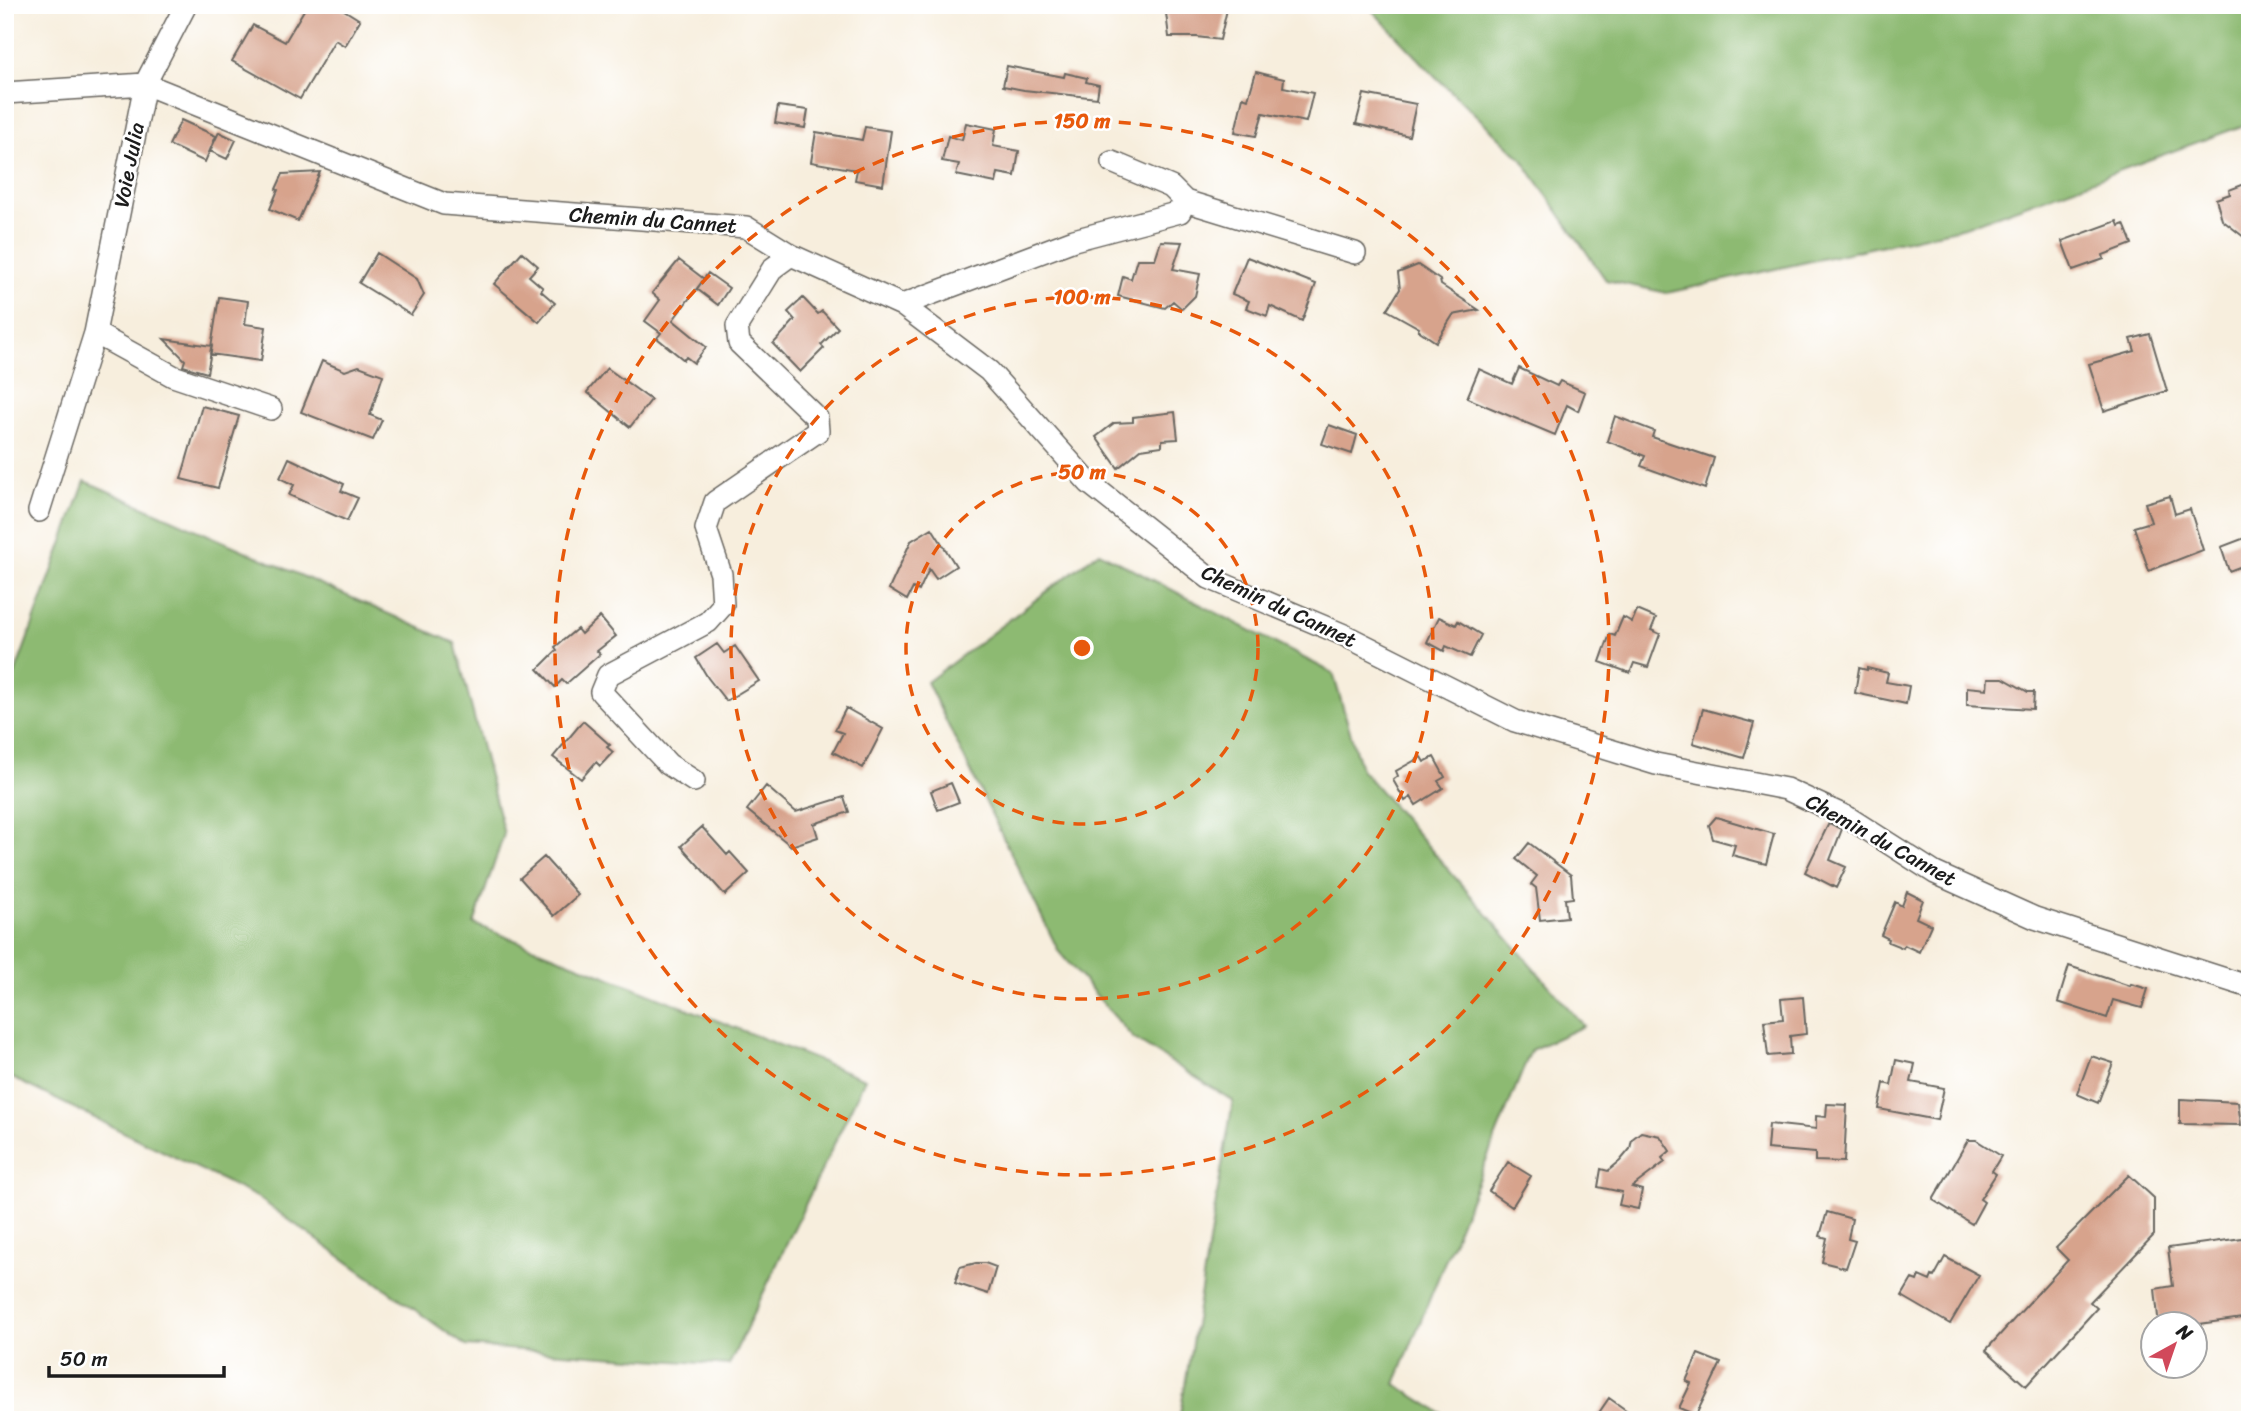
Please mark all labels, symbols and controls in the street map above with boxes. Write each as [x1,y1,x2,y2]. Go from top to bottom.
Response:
text: 150 m [1054,102,1111,140]
street label: Voie Julia [102,119,156,211]
street label: Chemin du Cannet [568,195,738,245]
text: 100 m [1053,278,1111,316]
text: 50 m [1058,453,1107,491]
street label: Chemin du Cannet [1195,553,1363,659]
centre of rings [1070,636,1094,660]
street label: Chemin du Cannet [1798,783,1964,897]
north arrow [2140,1310,2210,1380]
text: N [2168,1315,2201,1350]
scale bar [49,1334,224,1378]
text: 50 m [60,1340,108,1378]

